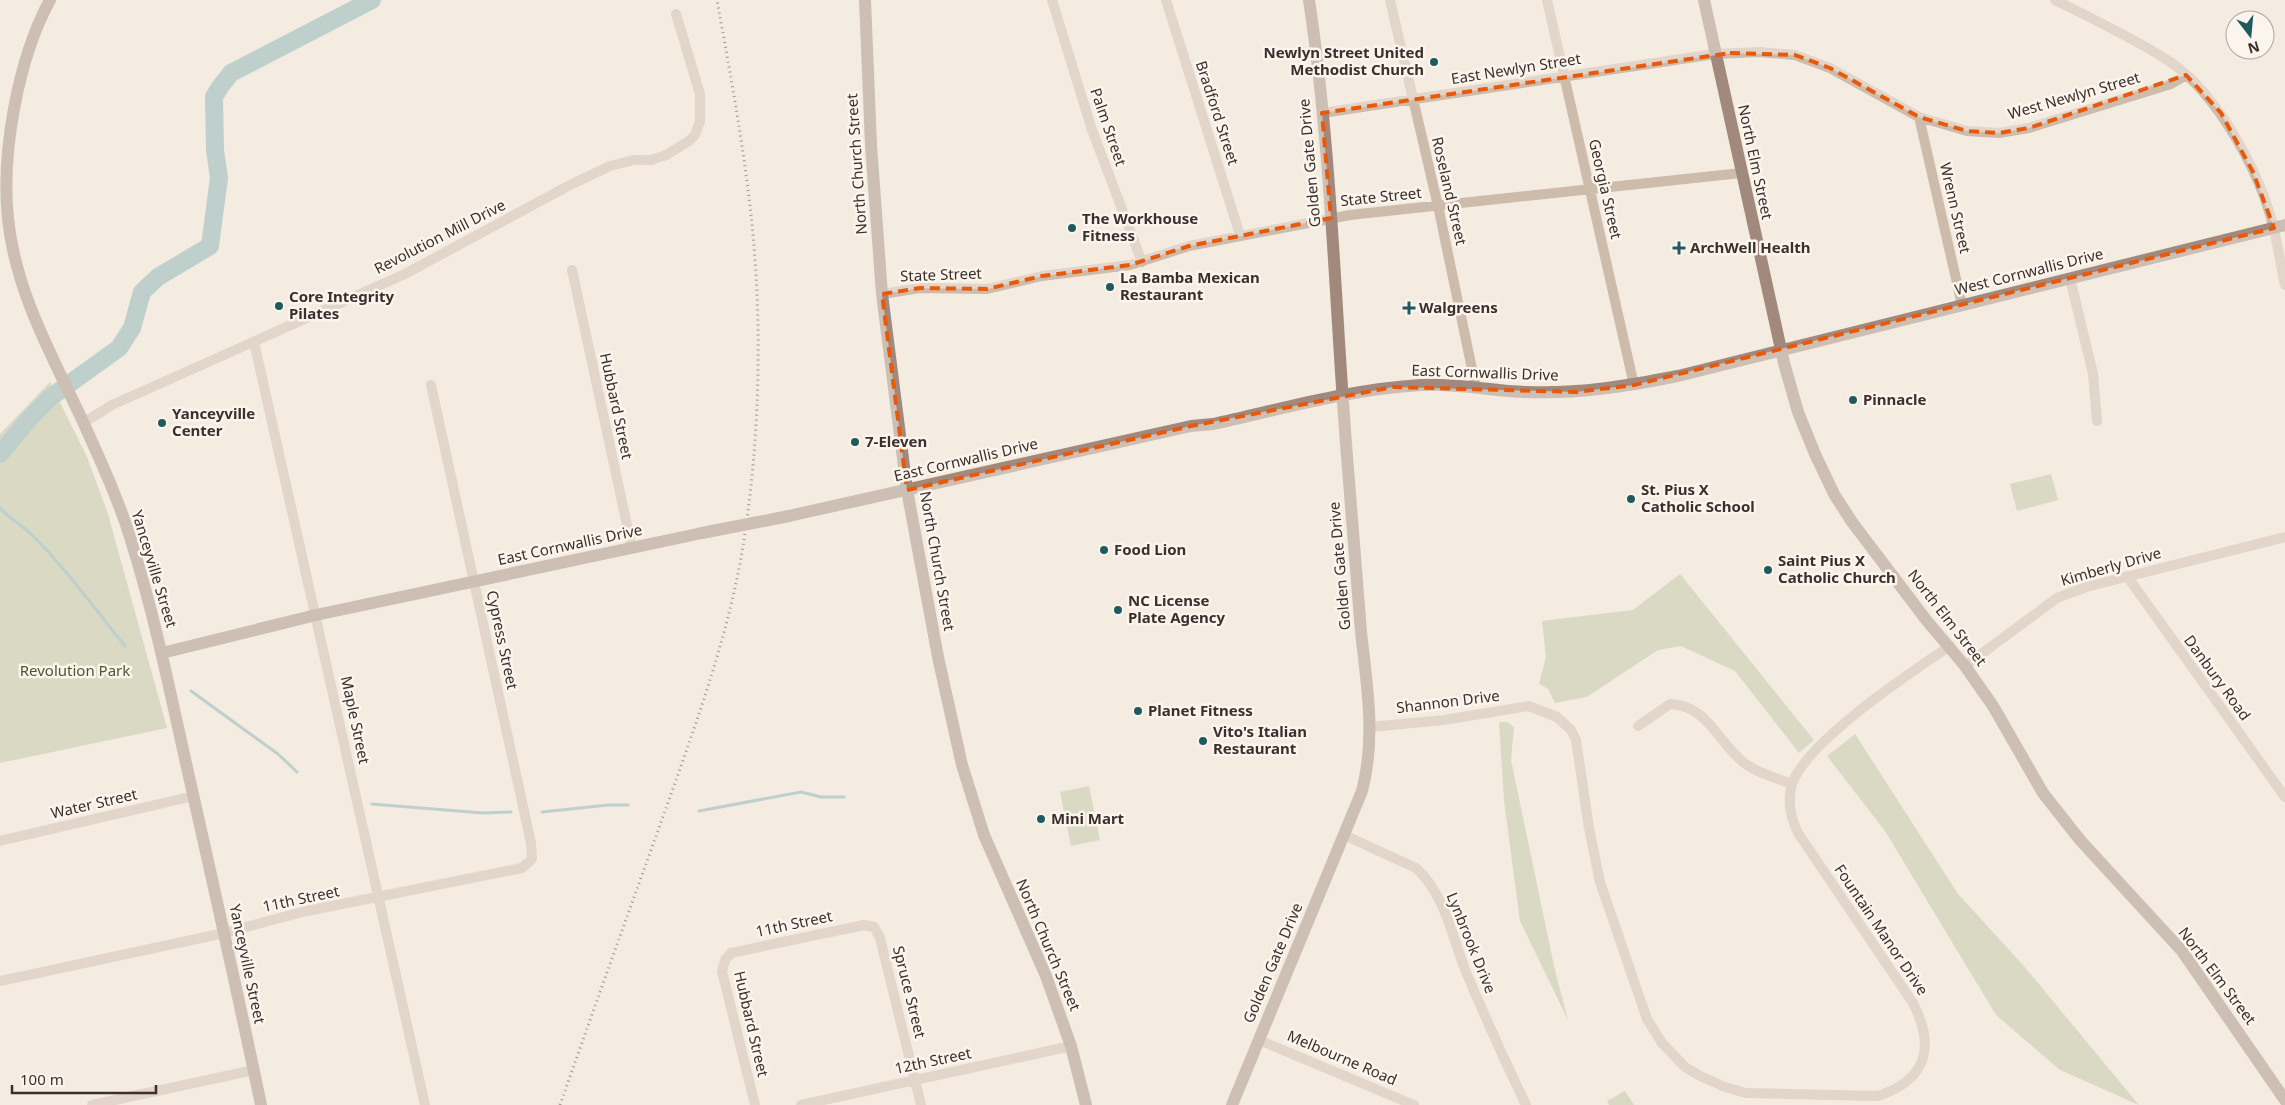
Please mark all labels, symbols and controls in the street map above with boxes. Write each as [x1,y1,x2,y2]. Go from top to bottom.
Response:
north arrow [2225,10,2275,60]
text: N [2246,37,2262,59]
place label: Newlyn Street United Methodist Church [1264,42,1424,79]
street label: East Newlyn Street [1449,48,1583,88]
marker: Newlyn Street United Methodist Church [1428,56,1440,68]
street label: Bradford Street [1192,58,1244,168]
street label: West Newlyn Street [2005,66,2143,123]
street label: Palm Street [1086,85,1132,169]
street label: North Church Street [841,92,871,235]
street label: Golden Gate Drive [1293,98,1325,228]
street label: North Elm Street [1734,102,1778,222]
street label: Roseland Street [1428,135,1472,247]
street label: Georgia Street [1585,137,1627,241]
street label: Wrenn Street [1936,160,1976,256]
street label: State Street [1339,182,1423,210]
street label: Revolution Mill Drive [370,194,509,278]
place label: The Workhouse Fitness [1082,208,1198,245]
marker: The Workhouse Fitness [1066,222,1078,234]
place label: ArchWell Health [1690,237,1810,257]
marker: ArchWell Health [1672,241,1686,255]
street label: West Cornwallis Drive [1952,243,2105,299]
street label: State Street [900,263,983,285]
place label: La Bamba Mexican Restaurant [1120,267,1260,304]
marker: La Bamba Mexican Restaurant [1104,281,1116,293]
place label: Core Integrity Pilates [289,286,394,323]
place label: Walgreens [1419,297,1498,317]
marker: Core Integrity Pilates [273,300,285,312]
marker: Walgreens [1403,302,1415,314]
street label: Hubbard Street [596,351,638,461]
street label: East Cornwallis Drive [1411,359,1559,385]
place label: Pinnacle [1863,389,1926,409]
marker: Pinnacle [1847,394,1859,406]
place label: Yanceyville Center [172,403,255,440]
marker: Yanceyville Center [156,417,168,429]
place label: 7-Eleven [865,431,927,451]
street label: East Cornwallis Drive [892,433,1040,485]
marker: 7-Eleven [849,436,861,448]
place label: St. Pius X Catholic School [1641,479,1755,516]
street label: North Church Street [916,489,960,633]
marker: St. Pius X Catholic School [1625,493,1637,505]
street label: Golden Gate Drive [1323,501,1355,631]
street label: Yanceyville Street [128,507,183,630]
street label: East Cornwallis Drive [496,519,644,569]
place label: Food Lion [1114,539,1186,559]
street label: Kimberly Drive [2058,542,2163,590]
marker: Food Lion [1098,544,1110,556]
place label: Saint Pius X Catholic Church [1778,550,1896,587]
marker: Saint Pius X Catholic Church [1762,564,1774,576]
street label: North Elm Street [1904,565,1992,670]
street label: Cypress Street [483,588,523,692]
place label: NC License Plate Agency [1128,590,1225,627]
marker: NC License Plate Agency [1112,604,1124,616]
street label: Danbury Road [2180,631,2256,724]
park label: Revolution Park [20,660,130,680]
street label: Maple Street [337,674,375,766]
street label: Shannon Drive [1395,685,1501,717]
place label: Planet Fitness [1148,700,1253,720]
marker: Planet Fitness [1132,705,1144,717]
place label: Vito's Italian Restaurant [1213,721,1307,758]
marker: Vito's Italian Restaurant [1197,735,1209,747]
street label: Water Street [49,783,139,823]
place label: Mini Mart [1051,808,1125,828]
marker: Mini Mart [1035,813,1047,825]
street label: Fountain Manor Drive [1831,860,1933,999]
street label: North Church Street [1012,876,1086,1014]
street label: 11th Street [261,880,341,916]
street label: Lynbrook Drive [1443,889,1501,996]
street label: Golden Gate Drive [1238,899,1306,1026]
street label: Yanceyville Street [226,902,271,1026]
street label: 11th Street [754,905,834,941]
street label: North Elm Street [2175,923,2261,1029]
street label: Spruce Street [889,944,931,1041]
street label: Hubbard Street [730,969,774,1079]
street label: Melbourne Road [1284,1025,1400,1089]
street label: 12th Street [893,1042,973,1078]
scale bar [12,1062,156,1094]
text: 100 m [20,1069,64,1089]

